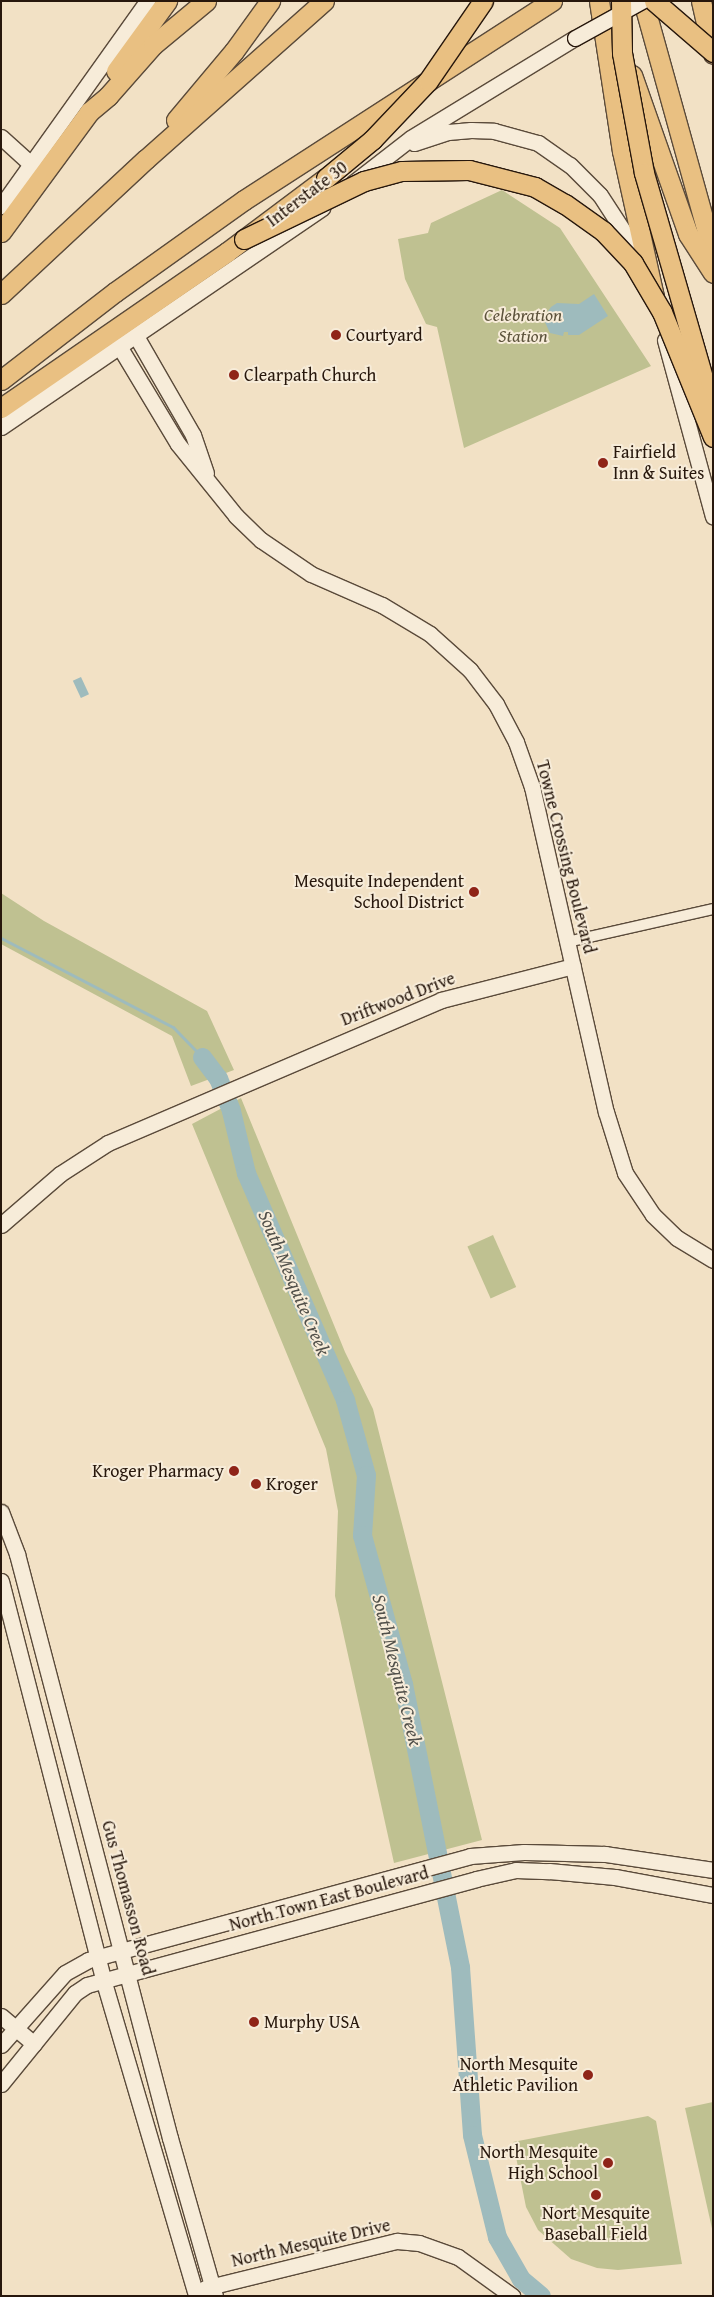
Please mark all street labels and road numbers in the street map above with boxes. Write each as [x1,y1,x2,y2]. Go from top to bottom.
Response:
street label: Interstate 30 [262,156,352,232]
street label: Towne Crossing Boulevard [531,758,601,956]
street label: Driftwood Drive [338,967,458,1031]
street label: Gus Thomasson Road [97,1818,159,1978]
street label: North Town East Boulevard [227,1862,431,1936]
street label: North Mesquite Drive [229,2214,393,2272]

